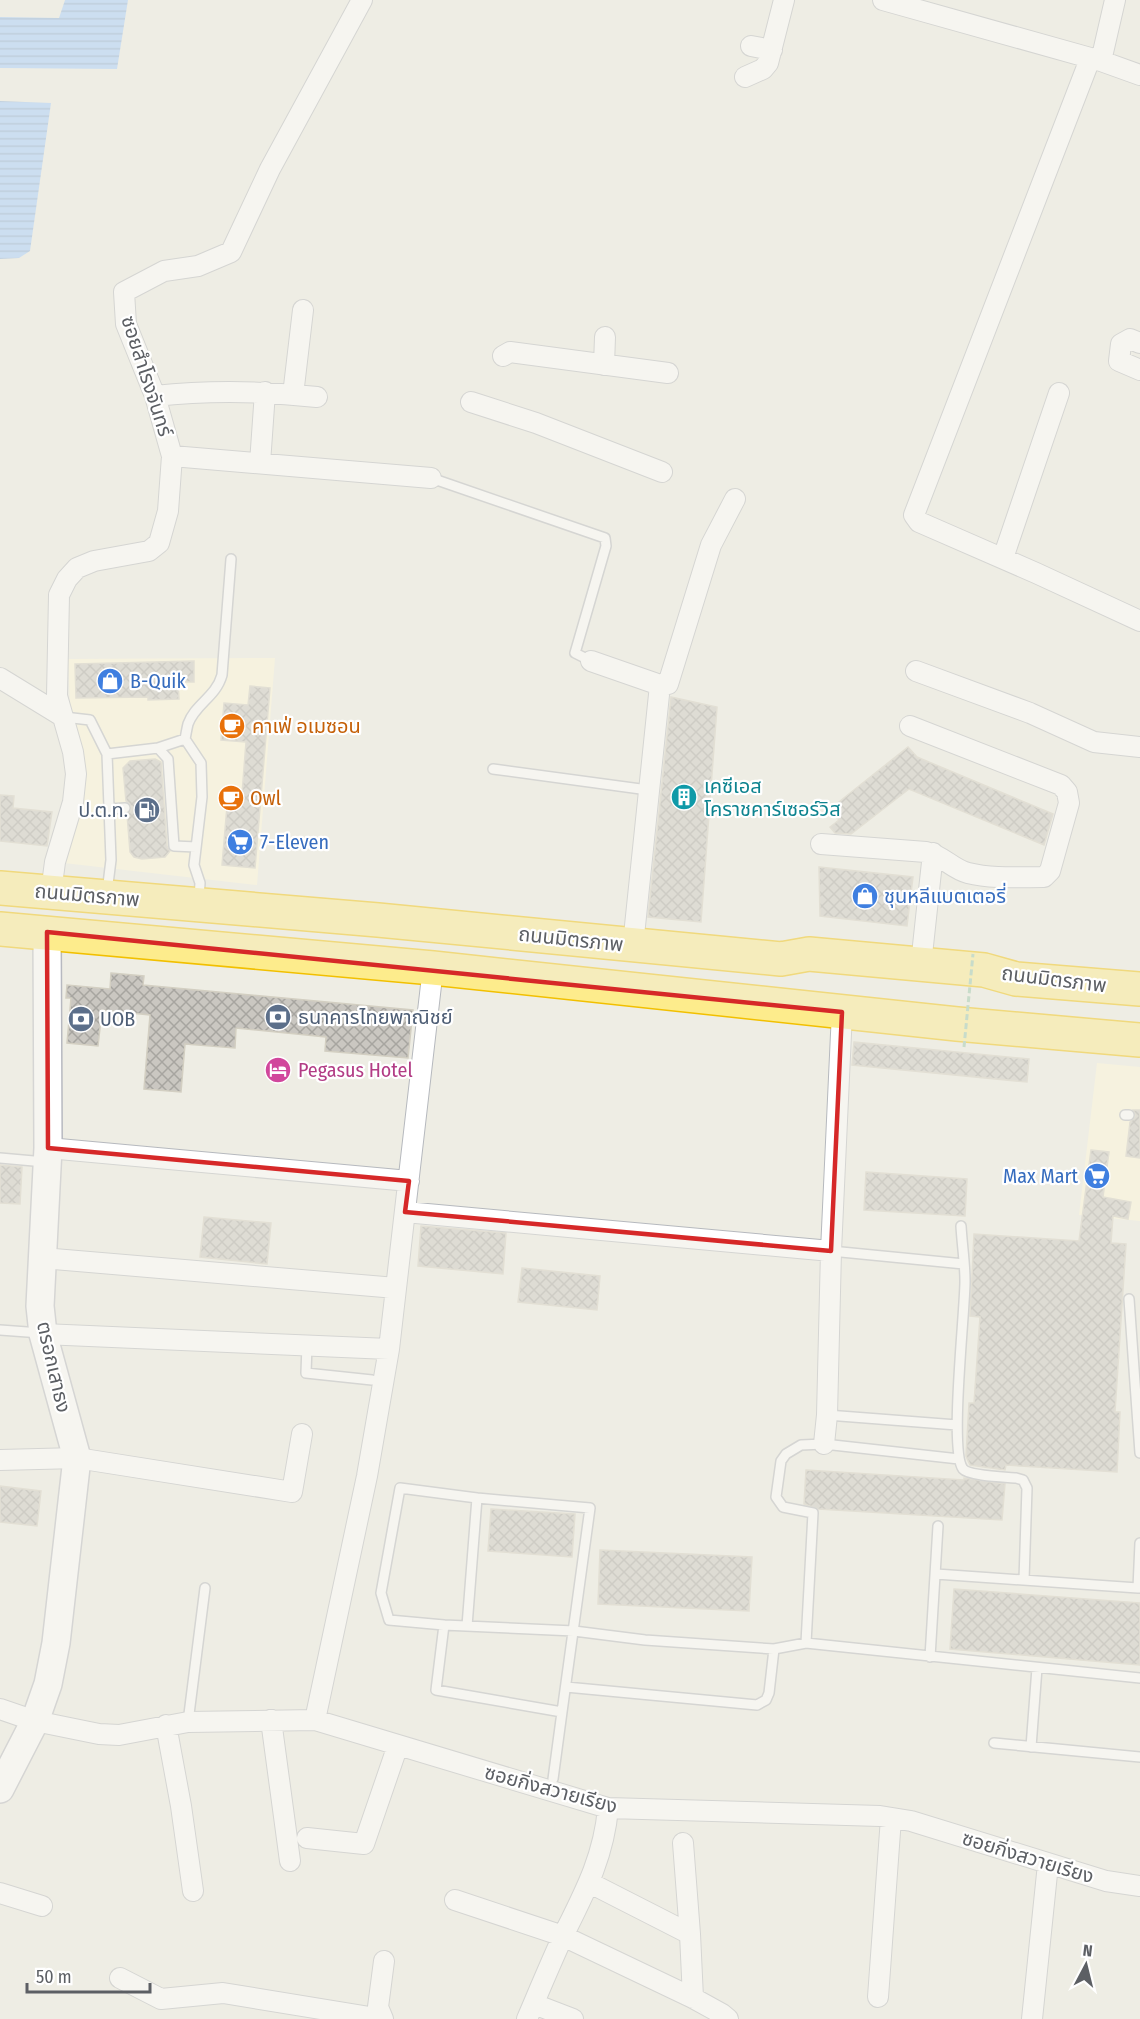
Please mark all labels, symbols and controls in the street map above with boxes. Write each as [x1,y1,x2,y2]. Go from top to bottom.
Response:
street label: ซอยสำโรงจันทร์ [116,313,178,440]
shop icon: B-Quik [95,666,125,696]
place label: B-Quik [130,669,186,693]
cafe icon: คาเฟ่ อเมซอน [217,711,247,741]
place label: คาเฟ่ อเมซอน [252,714,361,738]
place label: เคซีเอส โคราชคาร์เซอร์วิส [704,774,841,821]
building icon: เคซีเอส โคราชคาร์เซอร์วิส [669,782,699,812]
cafe icon: Owl [216,783,246,813]
place label: Owl [250,786,281,810]
fuel station icon: ป.ต.ท. [132,795,162,825]
place label: ป.ต.ท. [78,798,128,822]
supermarket icon: 7-Eleven [225,827,255,857]
place label: 7-Eleven [260,830,329,854]
street label: ถนนมิตรภาพ [33,878,141,912]
shop icon: ชุนหลีแบตเตอรี่ [850,881,880,911]
place label: ชุนหลีแบตเตอรี่ [884,882,1006,908]
street label: ถนนมิตรภาพ [517,922,625,956]
street label: ถนนมิตรภาพ [1000,961,1108,997]
bank icon: ธนาคารไทยพาณิชย์ [263,1002,293,1032]
bank icon: UOB [66,1004,96,1034]
place label: ธนาคารไทยพาณิชย์ [298,1005,453,1029]
place label: UOB [100,1007,135,1031]
hotel icon: Pegasus Hotel [263,1055,293,1085]
place label: Pegasus Hotel [298,1058,413,1082]
supermarket icon: Max Mart [1082,1161,1112,1191]
place label: Max Mart [1003,1164,1078,1188]
street label: ตรอกเสาธง [32,1319,76,1415]
street label: ซอยกิ่งสวายเรียง [482,1759,620,1818]
street label: ซอยกิ่งสวายเรียง [959,1825,1097,1888]
north arrow [1056,1935,1116,1995]
text: N [1082,1941,1094,1961]
scale bar [27,1956,150,1994]
text: 50 m [36,1966,72,1988]

